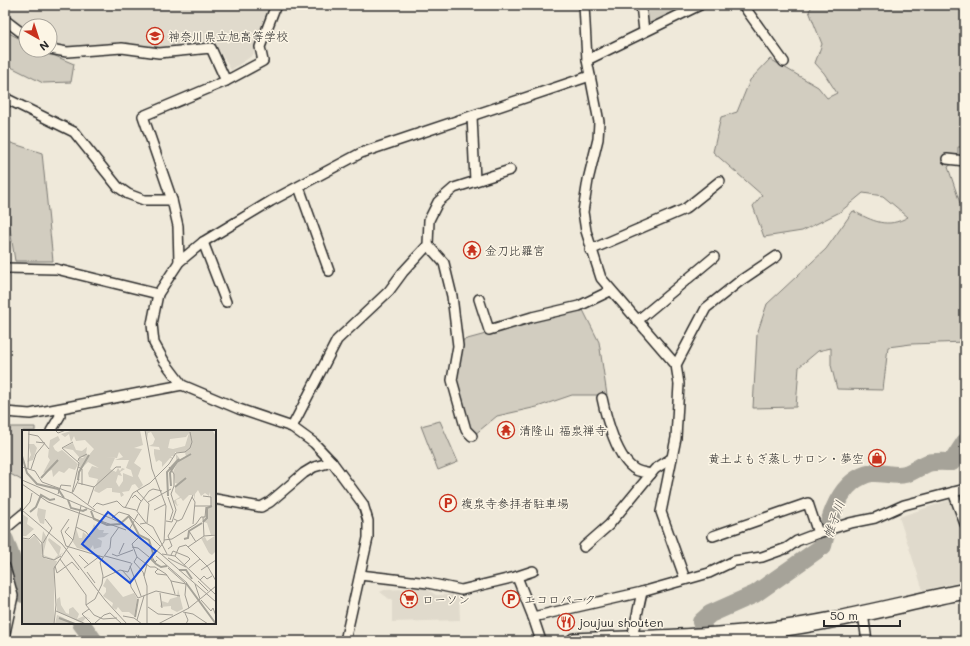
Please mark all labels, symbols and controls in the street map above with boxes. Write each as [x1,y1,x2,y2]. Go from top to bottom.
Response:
north arrow [18,18,58,58]
school or university icon: 神奈川県立旭高等学校 [145,26,165,46]
place label: 神奈川県立旭高等学校 [168,28,288,44]
text: N [37,38,53,55]
temple icon: 金刀比羅宮 [462,240,482,260]
place label: 金刀比羅宮 [485,242,545,258]
temple icon: 清隆山 福泉禅寺 [496,420,516,440]
place label: 清隆山 福泉禅寺 [519,422,607,438]
inset map [22,430,216,624]
shop icon: 黄土よもぎ蒸しサロン・夢空 [867,448,887,468]
place label: 黄土よもぎ蒸しサロン・夢空 [708,450,864,466]
parking icon: 複泉寺参拝者駐車場 [438,493,458,513]
place label: 複泉寺参拝者駐車場 [461,495,569,511]
water label: 帷子川 [818,498,848,540]
supermarket icon: ローソン [399,589,419,609]
parking icon: エコロパーク [501,589,521,609]
place label: ローソン [422,591,470,607]
place label: エコロパーク [524,591,596,607]
scale bar [824,602,900,628]
text: 50 m [830,607,858,623]
restaurant icon: joujuu shouten [556,612,576,632]
place label: joujuu shouten [578,614,663,630]

